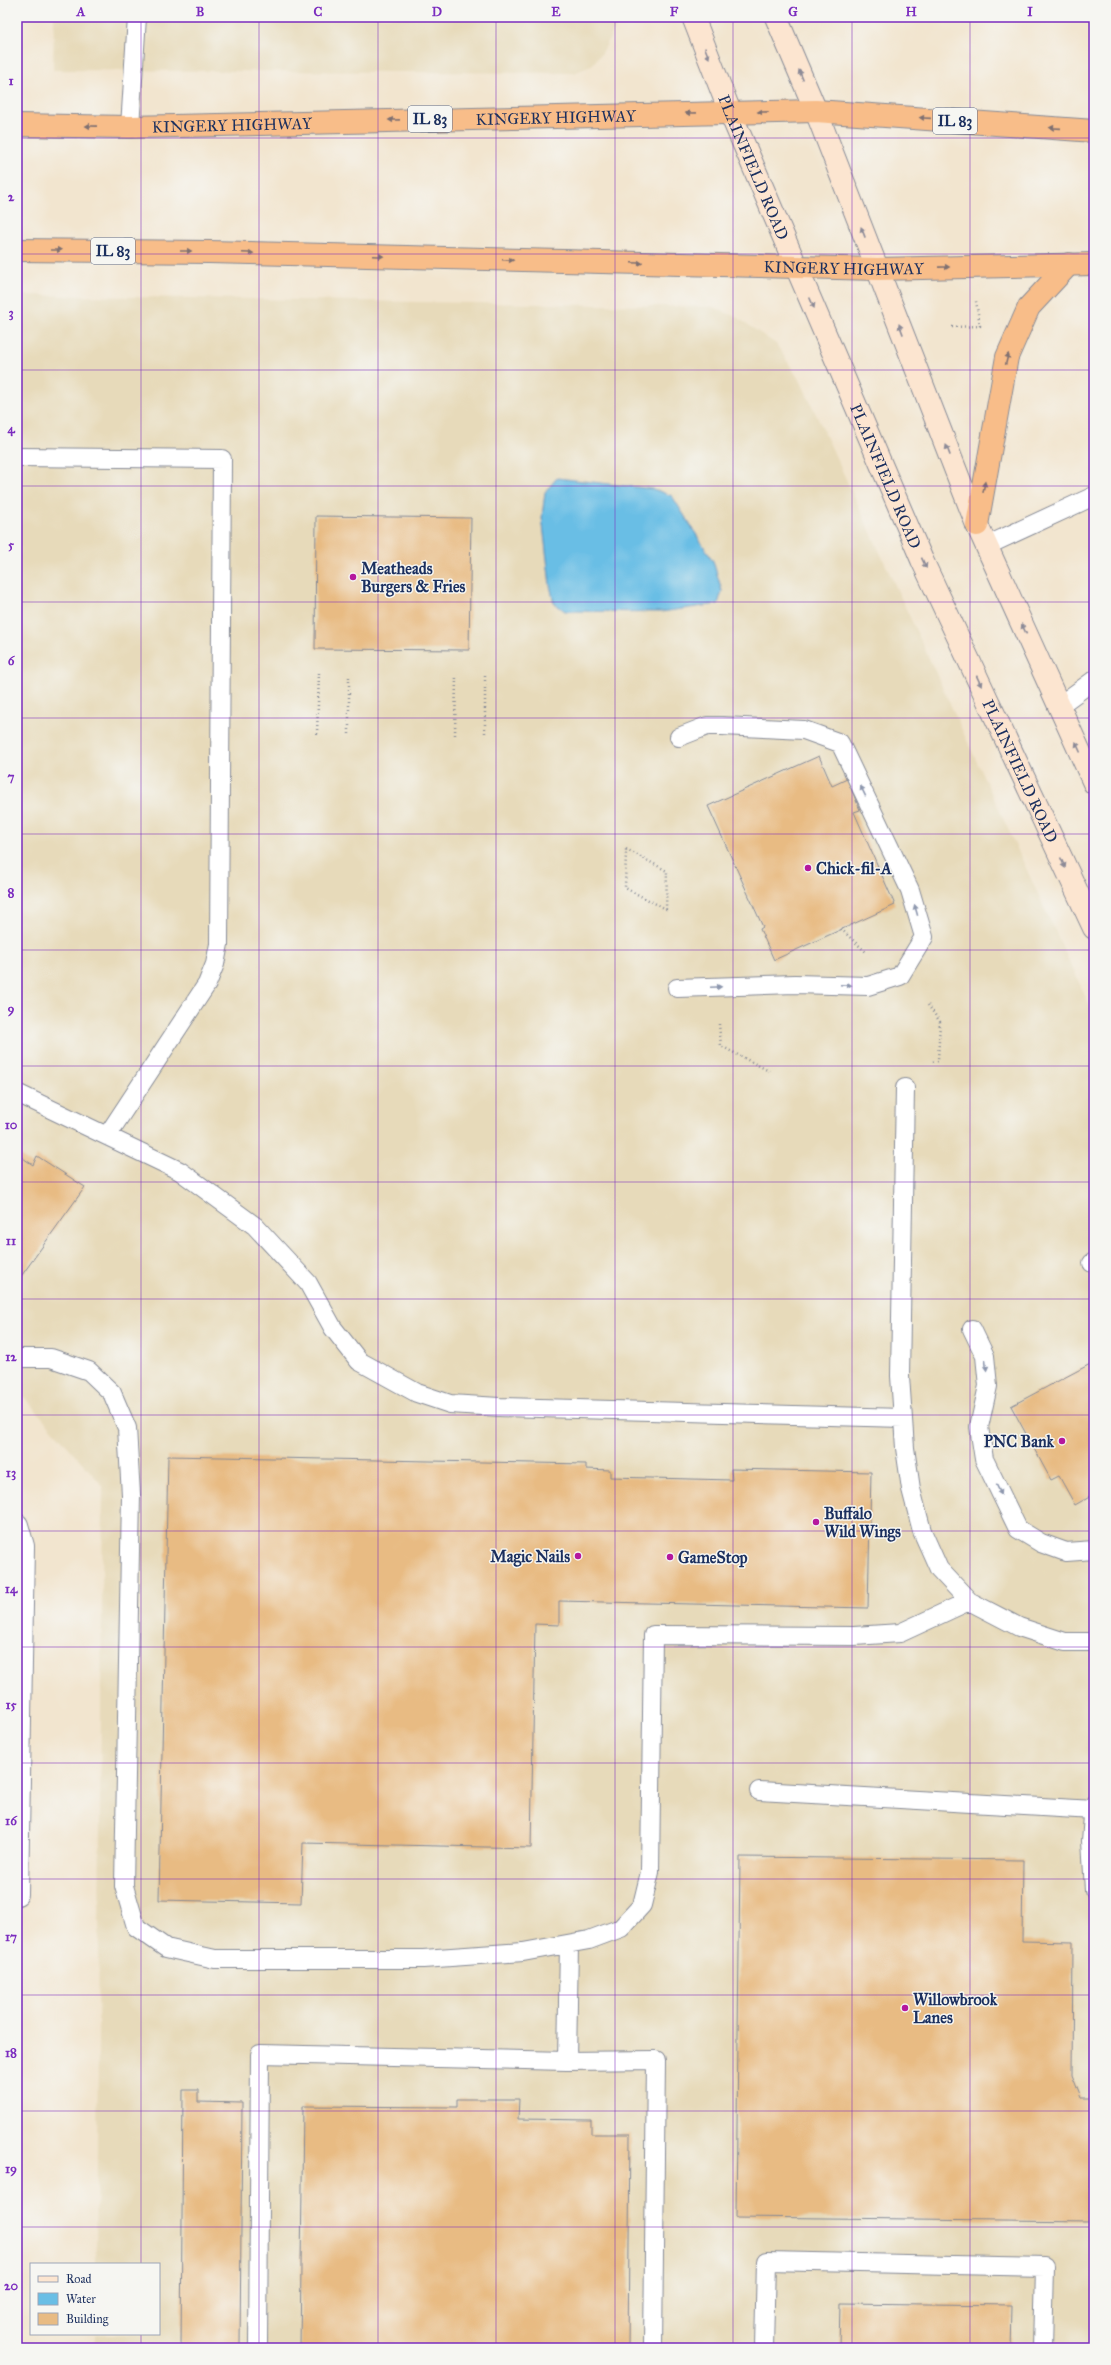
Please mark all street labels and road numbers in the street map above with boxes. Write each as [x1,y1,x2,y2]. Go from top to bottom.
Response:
street label: PLAINFIELD ROAD [715,92,793,243]
road number: IL 83 [408,106,452,132]
street label: KINGERY HIGHWAY [475,106,637,128]
road number: IL 83 [933,108,977,134]
street label: KINGERY HIGHWAY [152,113,313,136]
road number: IL 83 [91,238,135,264]
street label: KINGERY HIGHWAY [763,257,925,279]
street label: PLAINFIELD ROAD [847,401,925,551]
street label: PLAINFIELD ROAD [979,696,1062,845]

